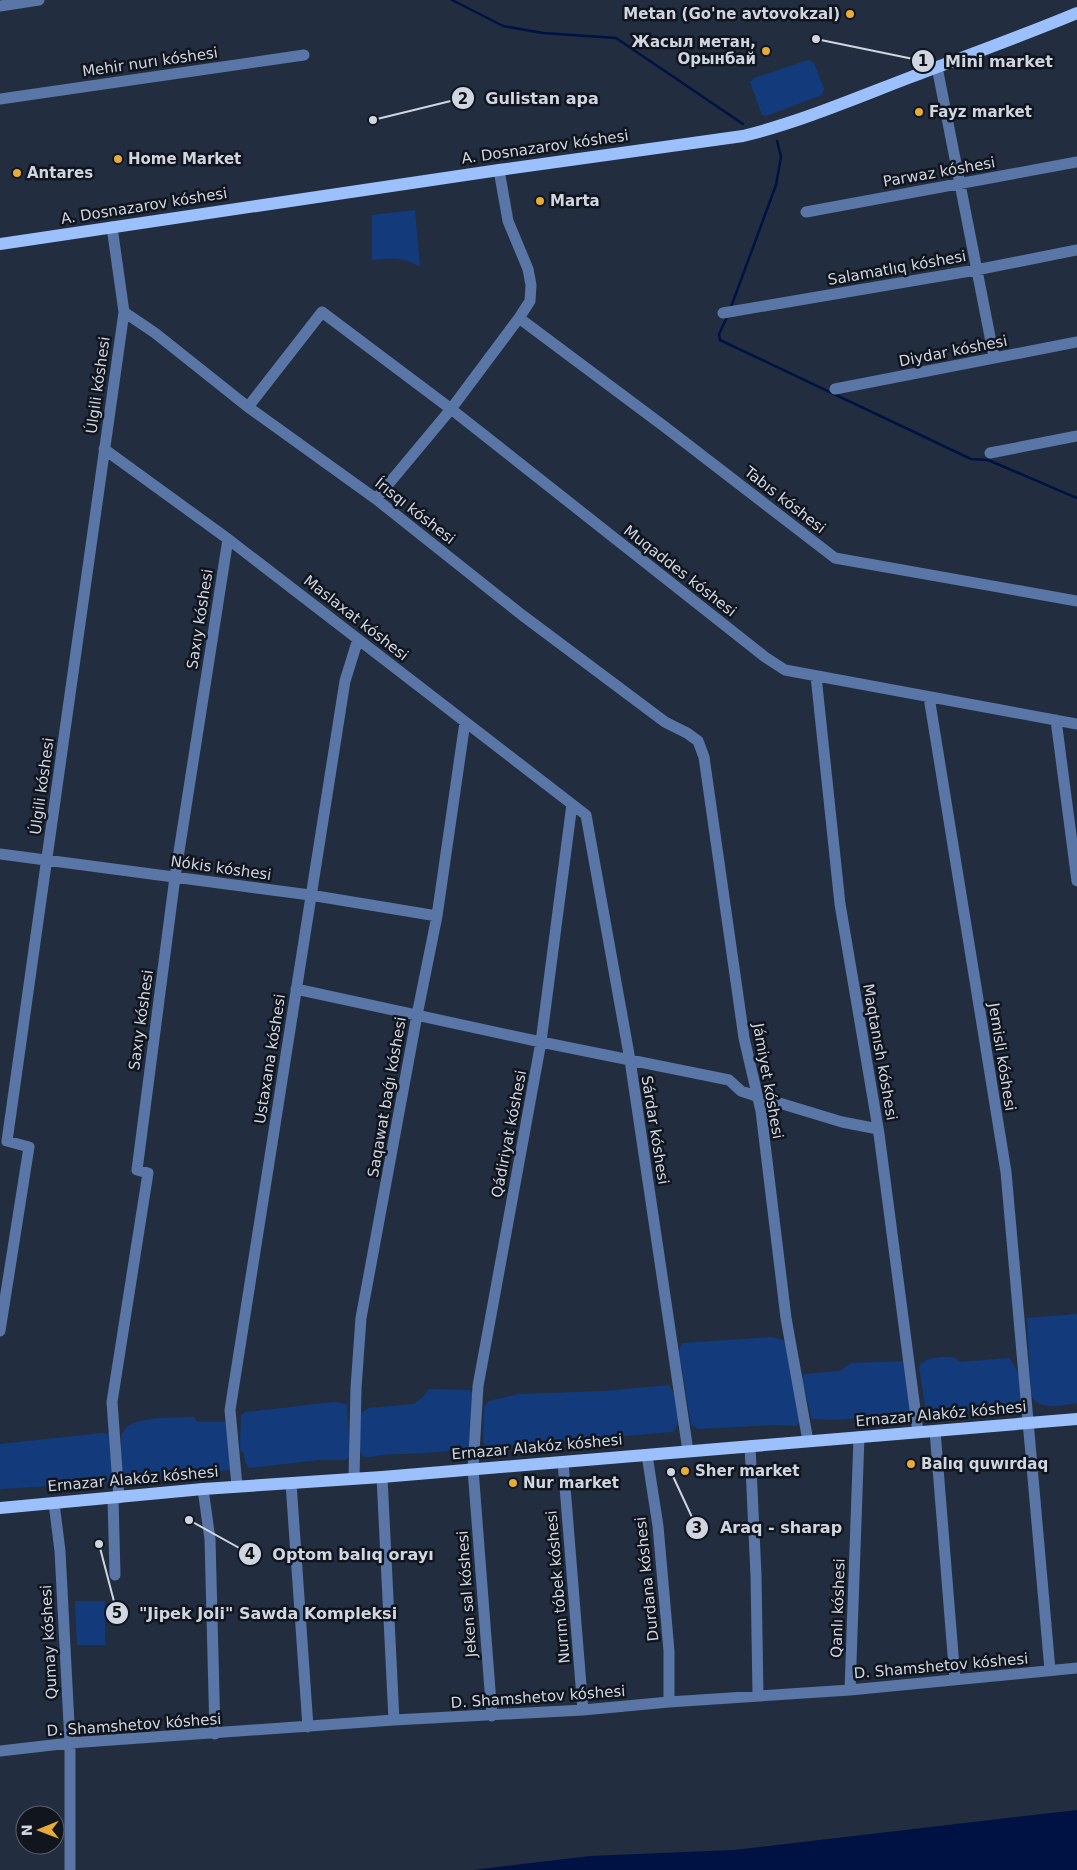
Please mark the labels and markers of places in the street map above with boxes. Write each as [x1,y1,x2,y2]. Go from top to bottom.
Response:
place label: Metan (Go'ne avtovokzal) [623,5,840,23]
marker: Metan (Go'ne avtovokzal) [844,8,856,20]
place label: Жасыл метан, Орынбай [632,33,756,68]
marker: Жасыл метан, Орынбай [760,45,772,57]
callout: Mini market [910,46,1063,77]
callout: Gulistan apa [450,83,609,114]
place label: Fayz market [929,103,1032,121]
marker: Fayz market [913,106,925,118]
place label: Home Market [128,150,241,168]
marker: Home Market [112,153,124,165]
place label: Antares [27,164,93,182]
marker: Antares [11,167,23,179]
place label: Marta [550,192,600,210]
marker: Marta [534,195,546,207]
place label: Balıq quwırdaq [921,1455,1048,1473]
marker: Balıq quwırdaq [905,1458,917,1470]
place label: Sher market [695,1462,799,1480]
marker: Sher market [679,1465,691,1477]
place label: Nur market [523,1474,619,1492]
marker: Nur market [507,1477,519,1489]
callout: Araq - sharap [685,1512,852,1543]
callout: Optom balıq orayı [238,1539,444,1570]
callout: "Jipek Joli" Sawda Kompleksi [104,1597,407,1628]

